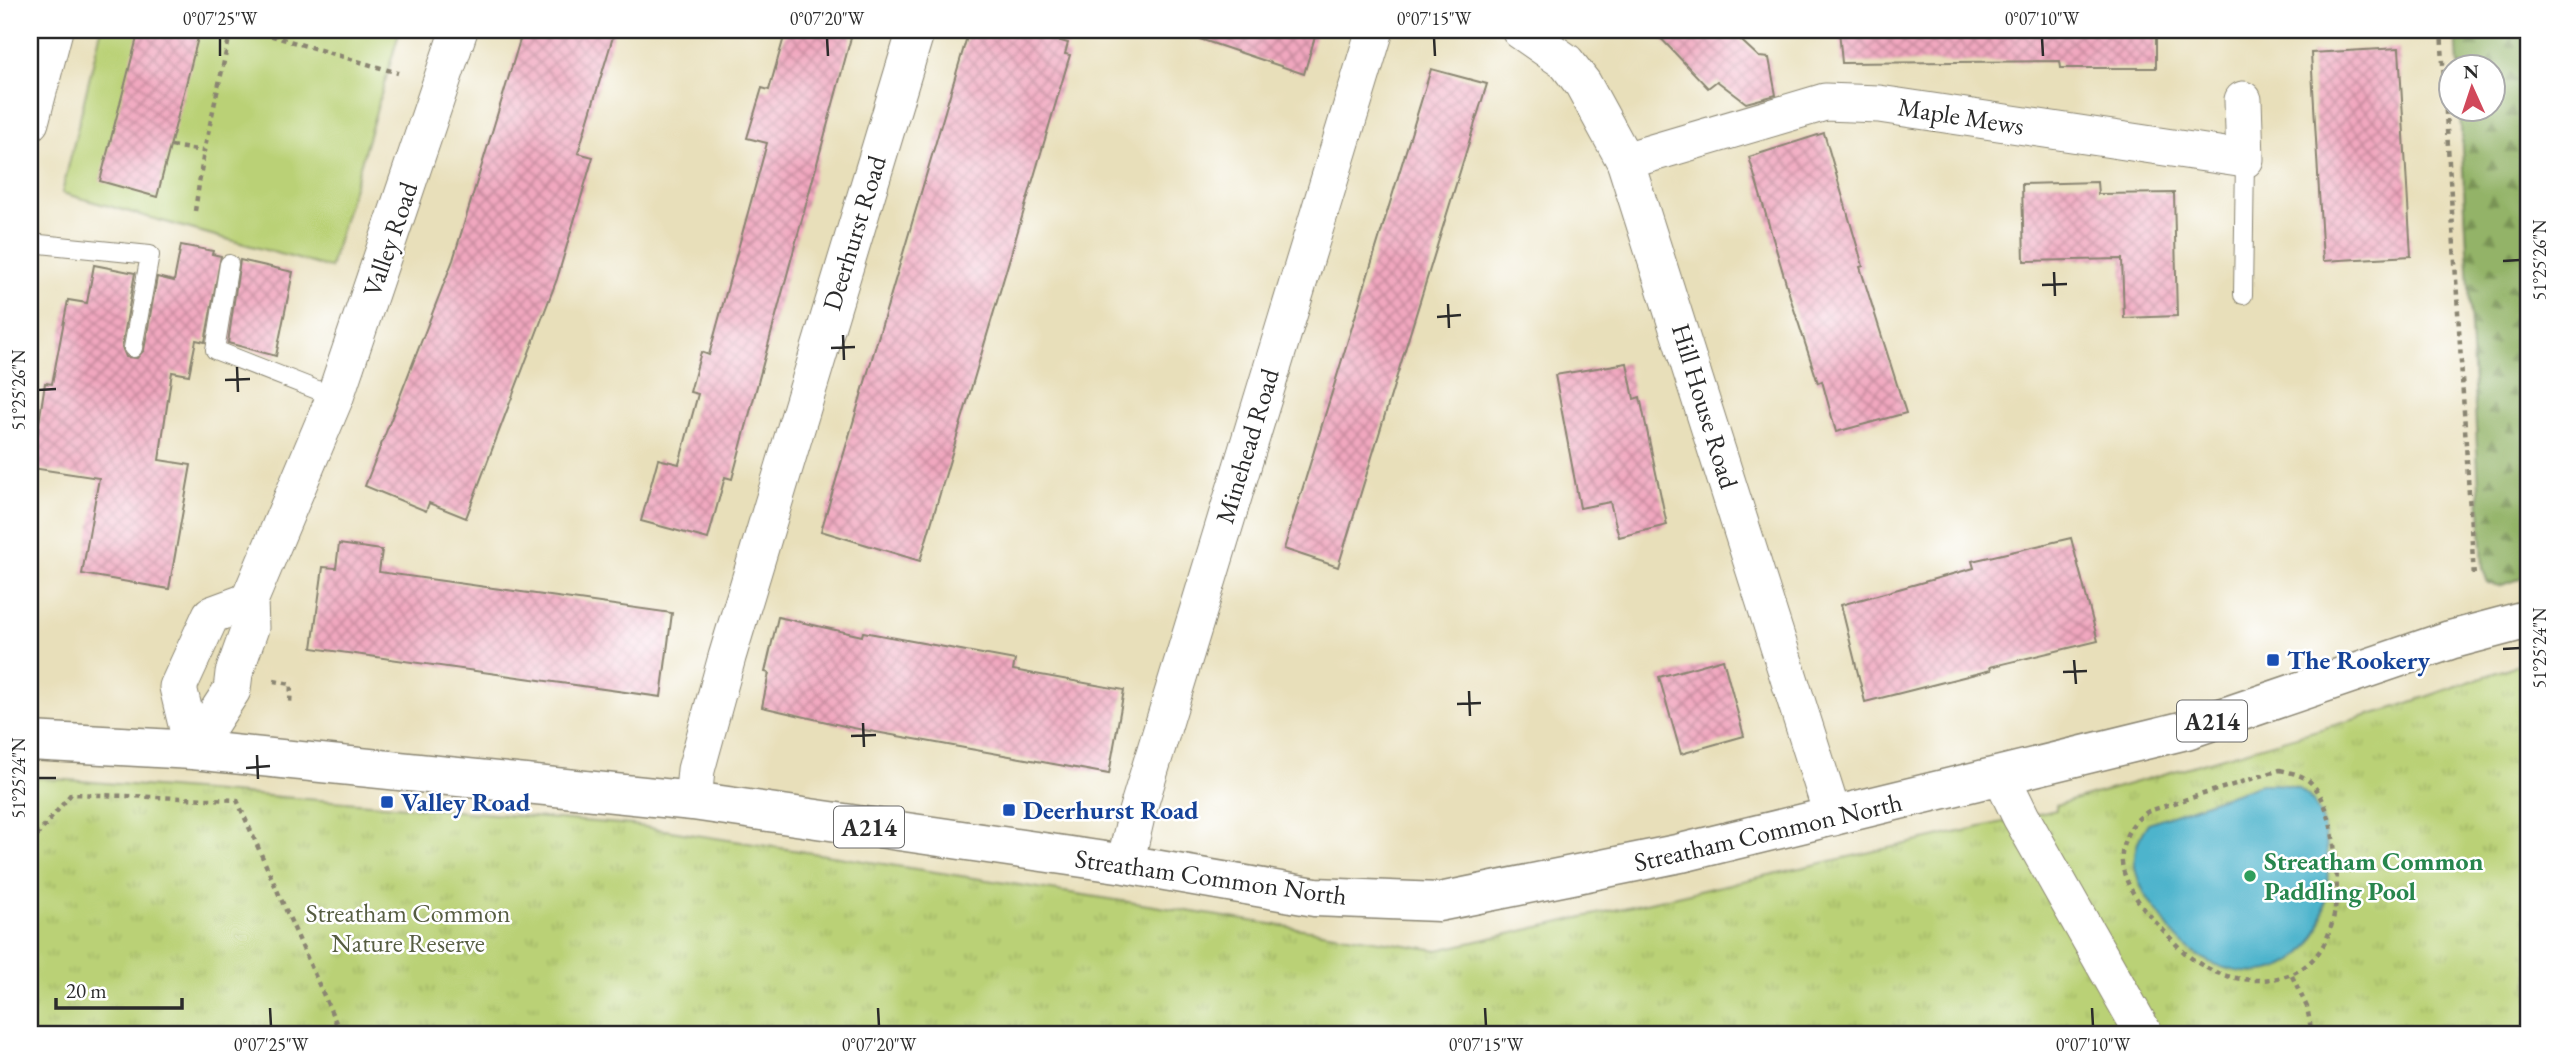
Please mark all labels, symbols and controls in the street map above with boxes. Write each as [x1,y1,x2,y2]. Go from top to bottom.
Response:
text: 0°07'25"W [183,7,258,30]
text: 0°07'20"W [790,7,865,30]
text: 0°07'15"W [1397,7,1472,30]
text: 0°07'10"W [2005,7,2080,30]
north arrow [2436,52,2506,122]
text: N [2463,59,2480,84]
street label: Maple Mews [1896,89,2026,143]
street label: Deerhurst Road [814,151,894,315]
street label: Valley Road [355,176,426,301]
text: 51°25'26"N [2528,219,2551,300]
street label: Hill House Road [1664,319,1746,493]
text: 51°25'26"N [7,349,30,430]
street label: Minehead Road [1207,364,1287,528]
text: 51°25'24"N [2528,607,2551,688]
place label: The Rookery [2287,643,2430,677]
marker: The Rookery [2265,652,2281,668]
road number: A214 [2177,700,2247,742]
text: 51°25'24"N [7,737,30,818]
place label: Valley Road [401,785,531,819]
street label: Streatham Common North [1631,785,1905,879]
place label: Deerhurst Road [1023,793,1199,827]
marker: Valley Road [379,794,395,810]
marker: Deerhurst Road [1001,802,1017,818]
road number: A214 [834,806,904,848]
street label: Streatham Common North [1073,841,1349,913]
place label: Streatham Common Paddling Pool [2264,844,2484,908]
marker: Streatham Common Paddling Pool [2242,868,2258,884]
park label: Streatham Common Nature Reserve [305,896,511,960]
scale bar [56,966,182,1010]
text: 20 m [66,977,107,1004]
text: 0°07'25"W [234,1033,309,1056]
text: 0°07'20"W [842,1033,917,1056]
text: 0°07'15"W [1449,1033,1524,1056]
text: 0°07'10"W [2056,1033,2131,1056]

